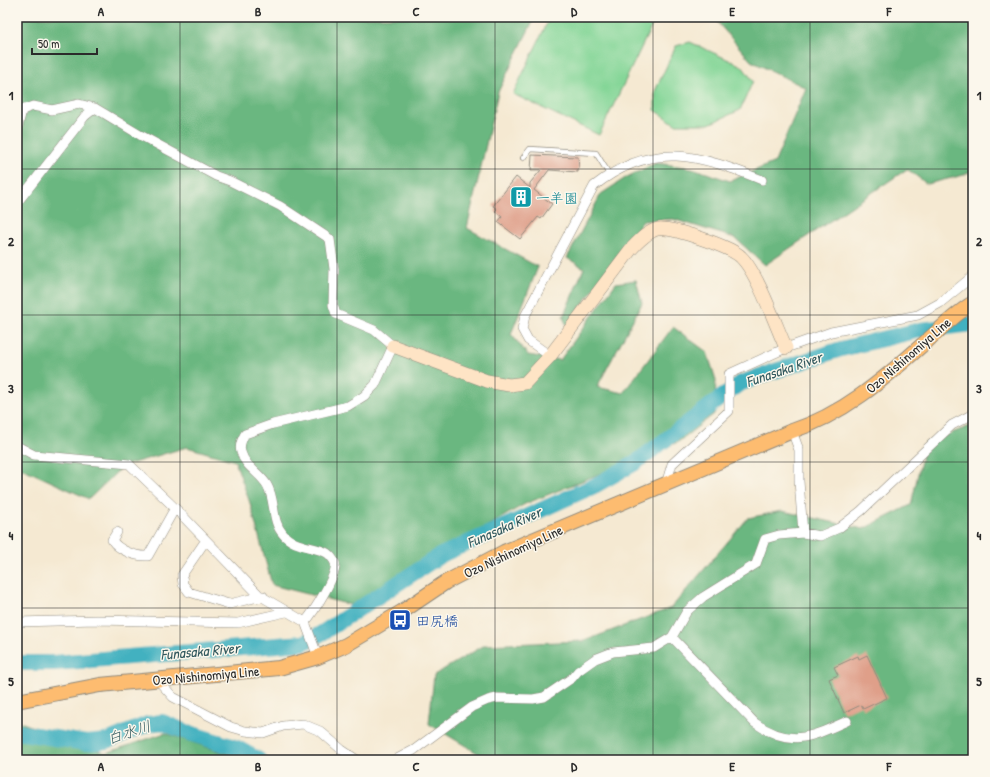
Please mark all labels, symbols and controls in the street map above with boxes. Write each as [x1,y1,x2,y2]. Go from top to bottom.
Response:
text: A [98,2,105,20]
text: B [255,2,262,20]
text: C [412,2,420,20]
text: D [571,2,578,20]
text: E [729,2,735,20]
text: F [886,2,893,20]
scale bar [32,30,97,56]
text: 50 m [38,35,59,52]
text: 1 [9,86,14,104]
text: 1 [977,86,982,104]
building icon: 一羊園 [508,184,534,210]
place label: 一羊園 [536,188,578,207]
text: 2 [8,232,15,250]
text: 2 [976,232,983,250]
street label: Ozo Nishinomiya Line [861,312,956,398]
water label: Funasaka River [743,345,827,392]
text: 3 [8,379,14,397]
text: 3 [976,379,982,397]
water label: Funasaka River [463,500,547,553]
street label: Ozo Nishinomiya Line [460,520,566,583]
text: 4 [9,526,14,544]
text: 4 [977,526,982,544]
bus stop icon: 田尻橋 [387,607,413,633]
place label: 田尻橋 [416,611,458,630]
water label: Funasaka River [160,637,243,665]
street label: Ozo Nishinomiya Line [152,661,261,690]
text: 5 [8,672,14,690]
text: 5 [976,672,982,690]
water label: 白水川 [104,715,154,749]
text: A [98,757,105,775]
text: B [255,757,262,775]
text: C [412,757,420,775]
text: D [571,757,578,775]
text: E [729,757,735,775]
text: F [886,757,893,775]

